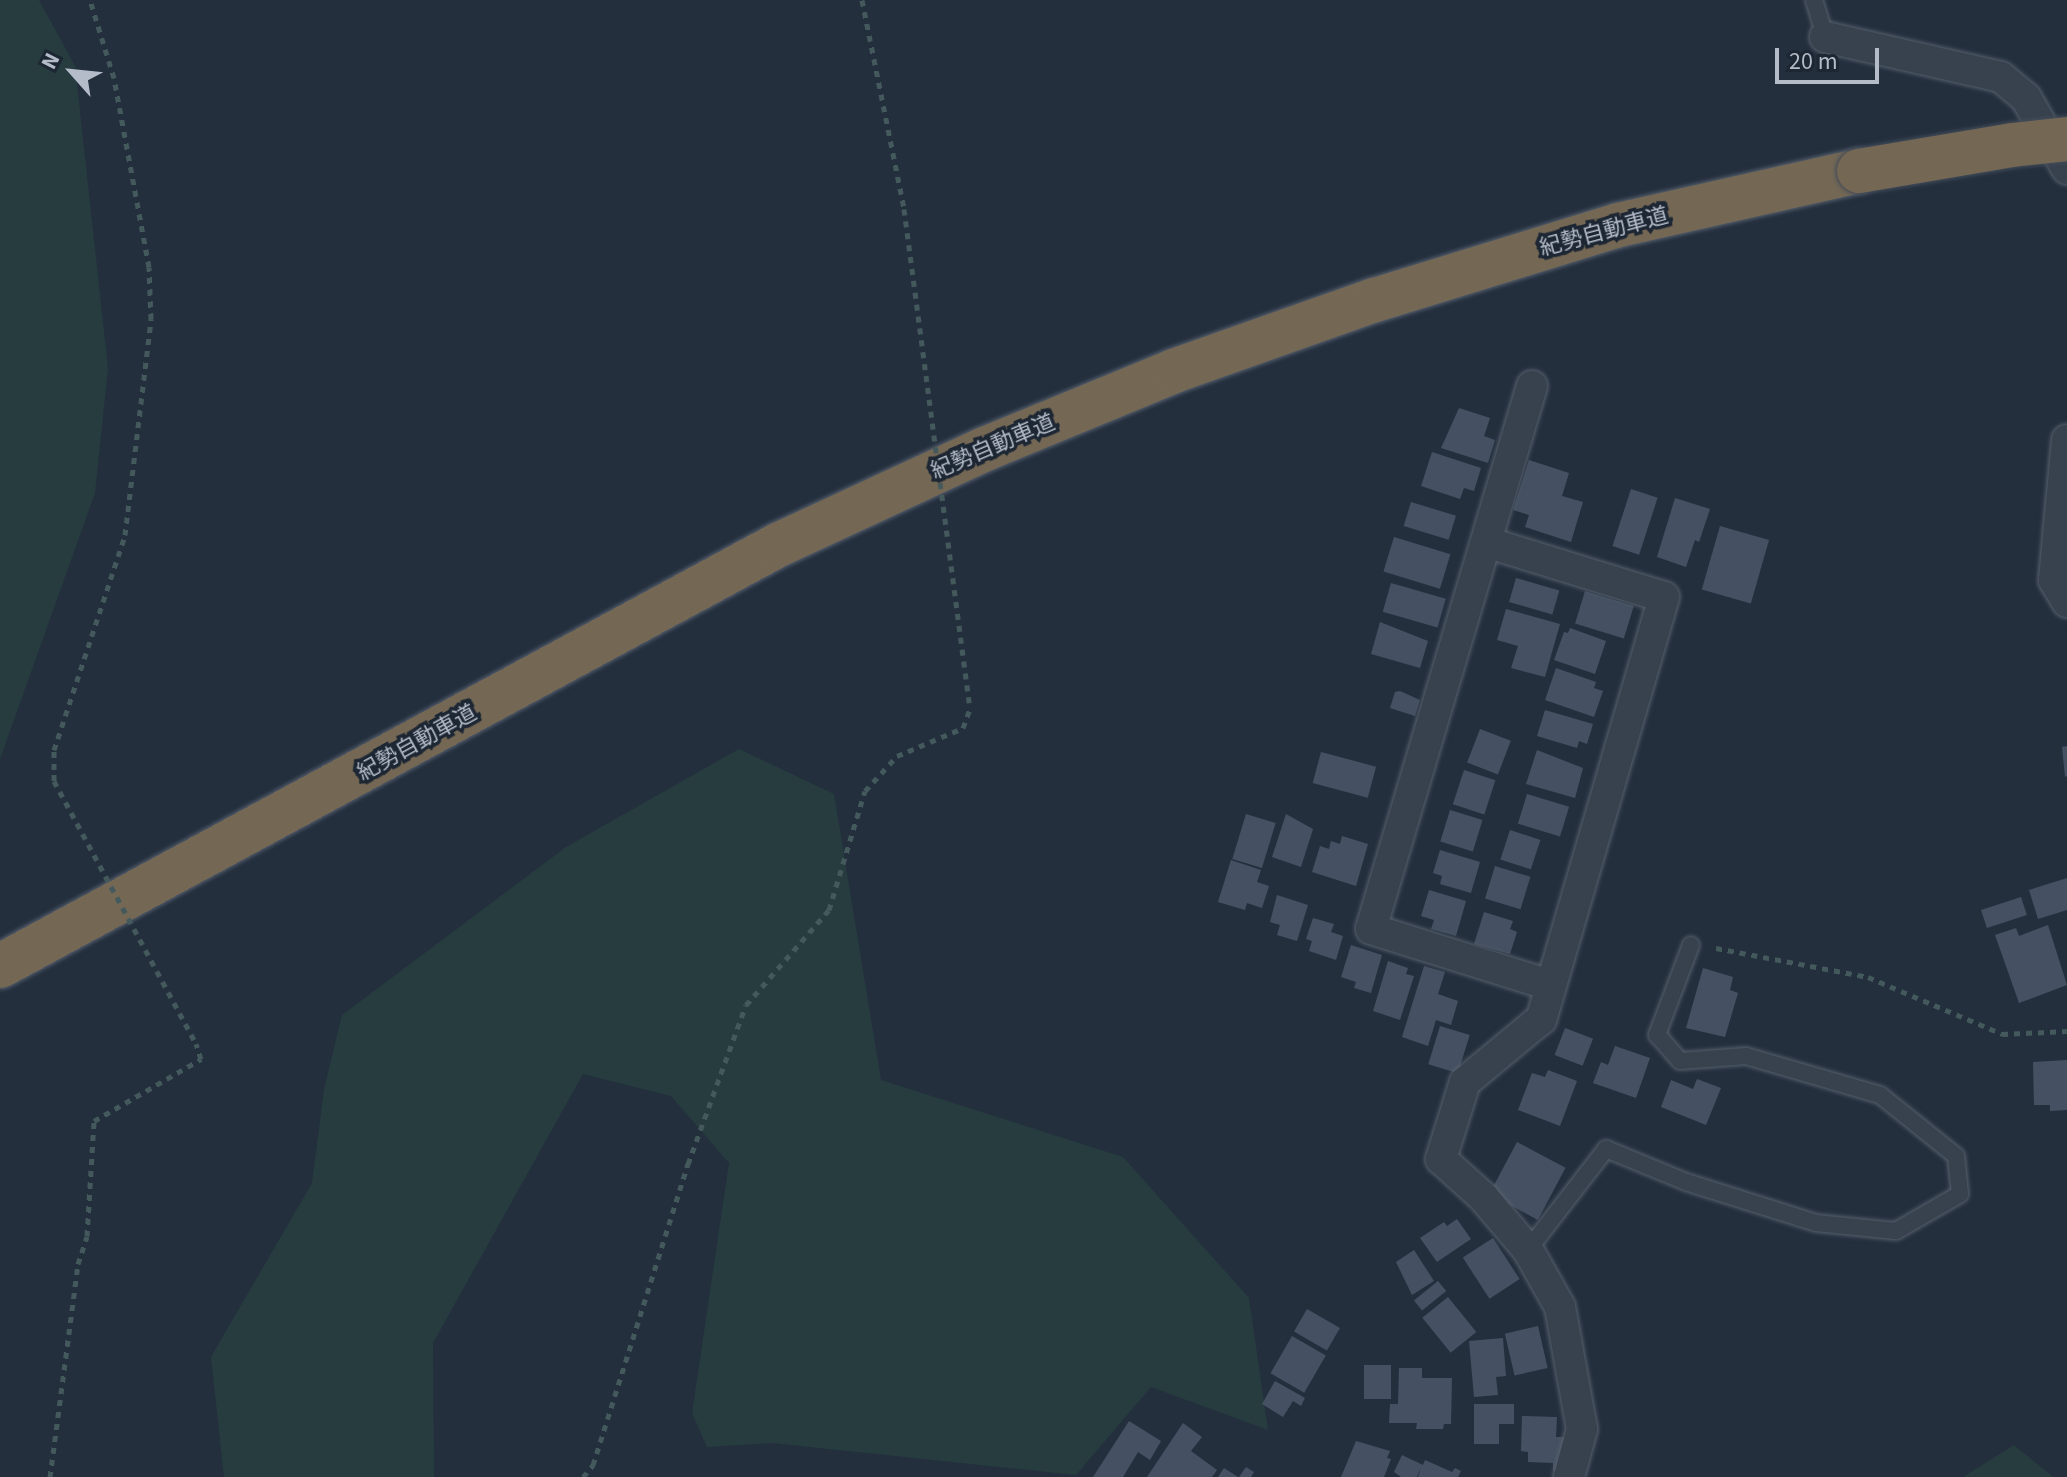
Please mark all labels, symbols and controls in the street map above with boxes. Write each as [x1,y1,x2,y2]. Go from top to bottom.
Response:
north arrow [32,32,112,112]
scale bar [1779,32,1883,82]
text: 20 m [1789,44,1838,79]
text: N [33,47,68,75]
street label: 紀勢自動車道 [1537,202,1671,262]
street label: 紀勢自動車道 [927,409,1059,485]
street label: 紀勢自動車道 [353,699,481,787]

